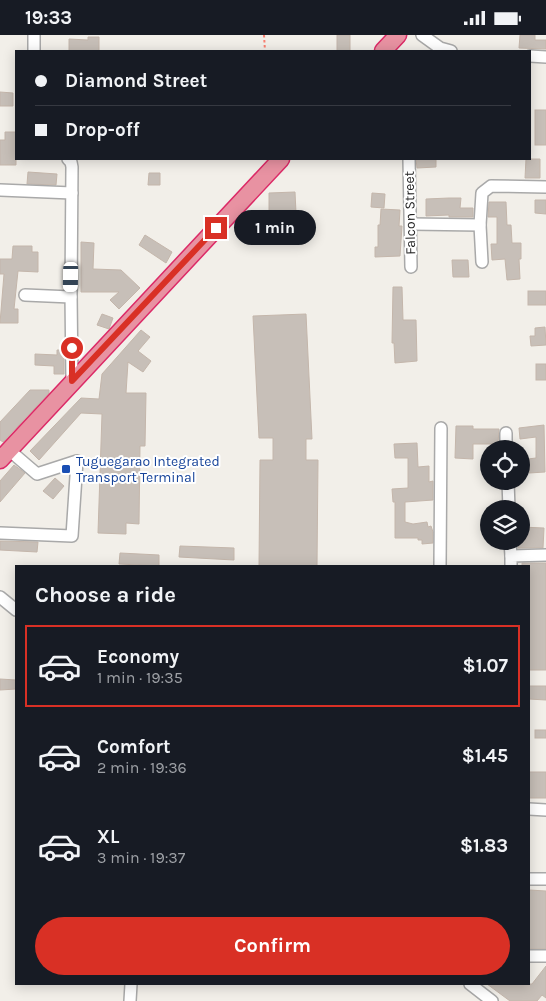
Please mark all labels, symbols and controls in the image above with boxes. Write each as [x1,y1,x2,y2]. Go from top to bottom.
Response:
text: 19:33 [25,7,72,29]
text: Diamond Street [65,70,207,92]
text: Drop-off [65,119,140,141]
street label: Falcon Street [401,171,419,255]
callout: 1 min [234,211,316,245]
route end [205,217,227,239]
text: 1 min [255,218,295,237]
car [63,262,78,292]
route start [61,337,83,359]
map controls [480,440,530,550]
button: locate [480,440,530,490]
place label: Tuguegarao Integrated Transport Terminal [76,453,220,486]
marker: Tuguegarao Integrated Transport Terminal [60,463,72,475]
button: layers [480,500,530,550]
text: Choose a ride [35,582,176,608]
icon: car [37,644,82,689]
text: Economy [97,646,179,668]
text: $1.07 [463,655,508,677]
text: 1 min · 19:35 [97,668,183,687]
icon: car [37,734,82,779]
text: Comfort [97,736,171,758]
text: $1.45 [462,745,508,767]
text: 2 min · 19:36 [97,758,187,777]
icon: car [37,824,82,869]
text: XL [97,826,119,848]
text: $1.83 [460,835,508,857]
text: 3 min · 19:37 [97,848,185,867]
button: Confirm [35,917,510,975]

